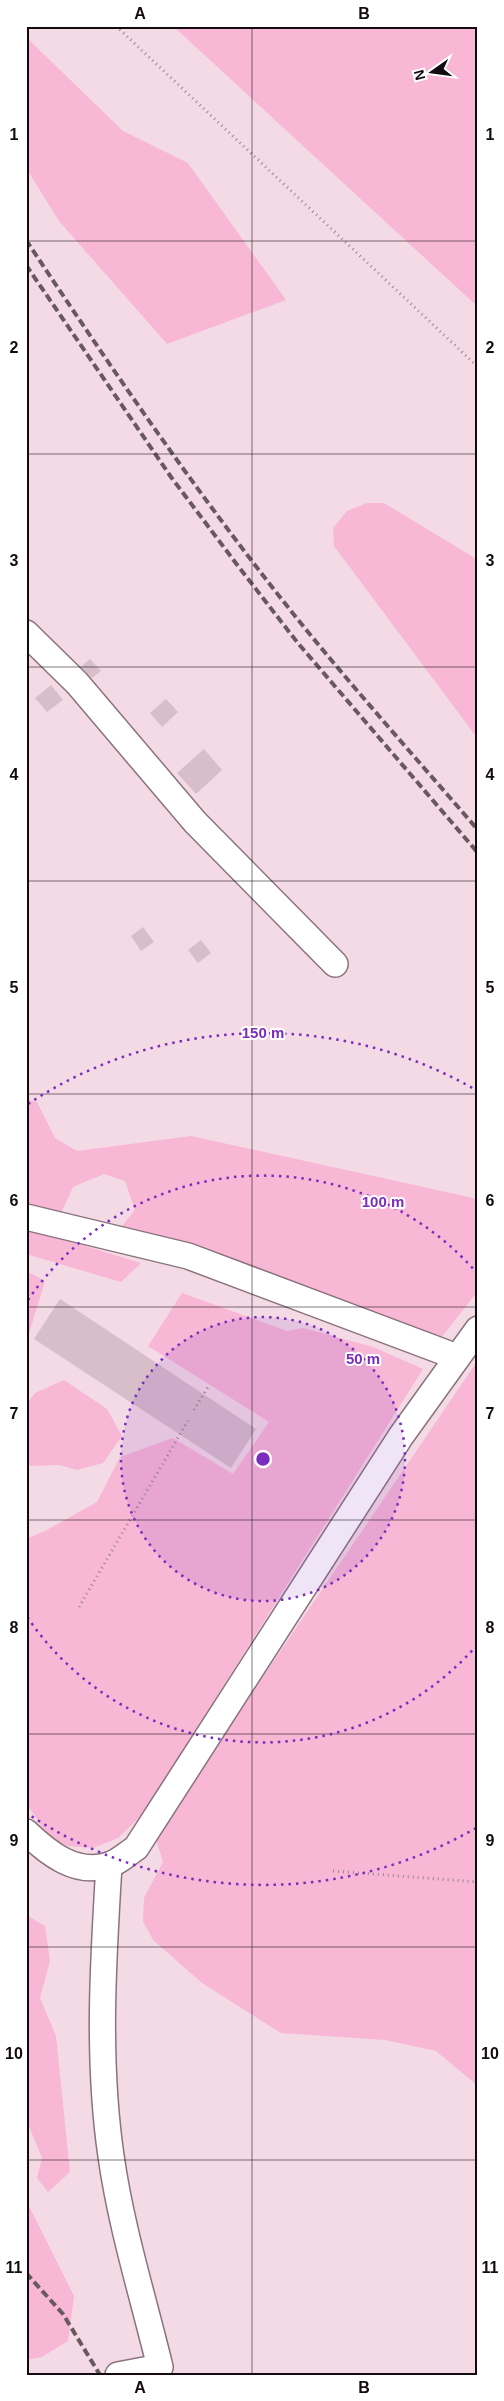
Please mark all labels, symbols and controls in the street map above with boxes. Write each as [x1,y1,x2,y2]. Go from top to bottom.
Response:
text: A [134,5,146,22]
text: B [358,5,370,22]
north arrow [406,48,456,98]
text: N [410,68,428,82]
text: 1 [10,126,19,143]
text: 1 [486,126,495,143]
text: 2 [10,339,19,356]
text: 2 [486,339,495,356]
text: 3 [10,552,19,569]
text: 3 [486,552,495,569]
text: 4 [10,766,19,783]
text: 4 [486,766,495,783]
text: 5 [10,979,19,996]
text: 5 [486,979,495,996]
text: 150 m [242,1024,284,1041]
text: 6 [10,1192,19,1209]
text: 6 [486,1192,495,1209]
text: 100 m [362,1193,404,1210]
text: 50 m [346,1350,380,1367]
text: 7 [10,1405,19,1422]
text: 7 [486,1405,495,1422]
centre of rings [254,1450,272,1468]
text: 8 [10,1619,19,1636]
text: 8 [486,1619,495,1636]
text: 9 [10,1832,19,1849]
text: 9 [486,1832,495,1849]
text: 10 [5,2045,23,2062]
text: 10 [481,2045,499,2062]
text: 11 [6,2259,23,2276]
text: 11 [482,2259,499,2276]
text: A [134,2379,146,2396]
text: B [358,2379,370,2396]

